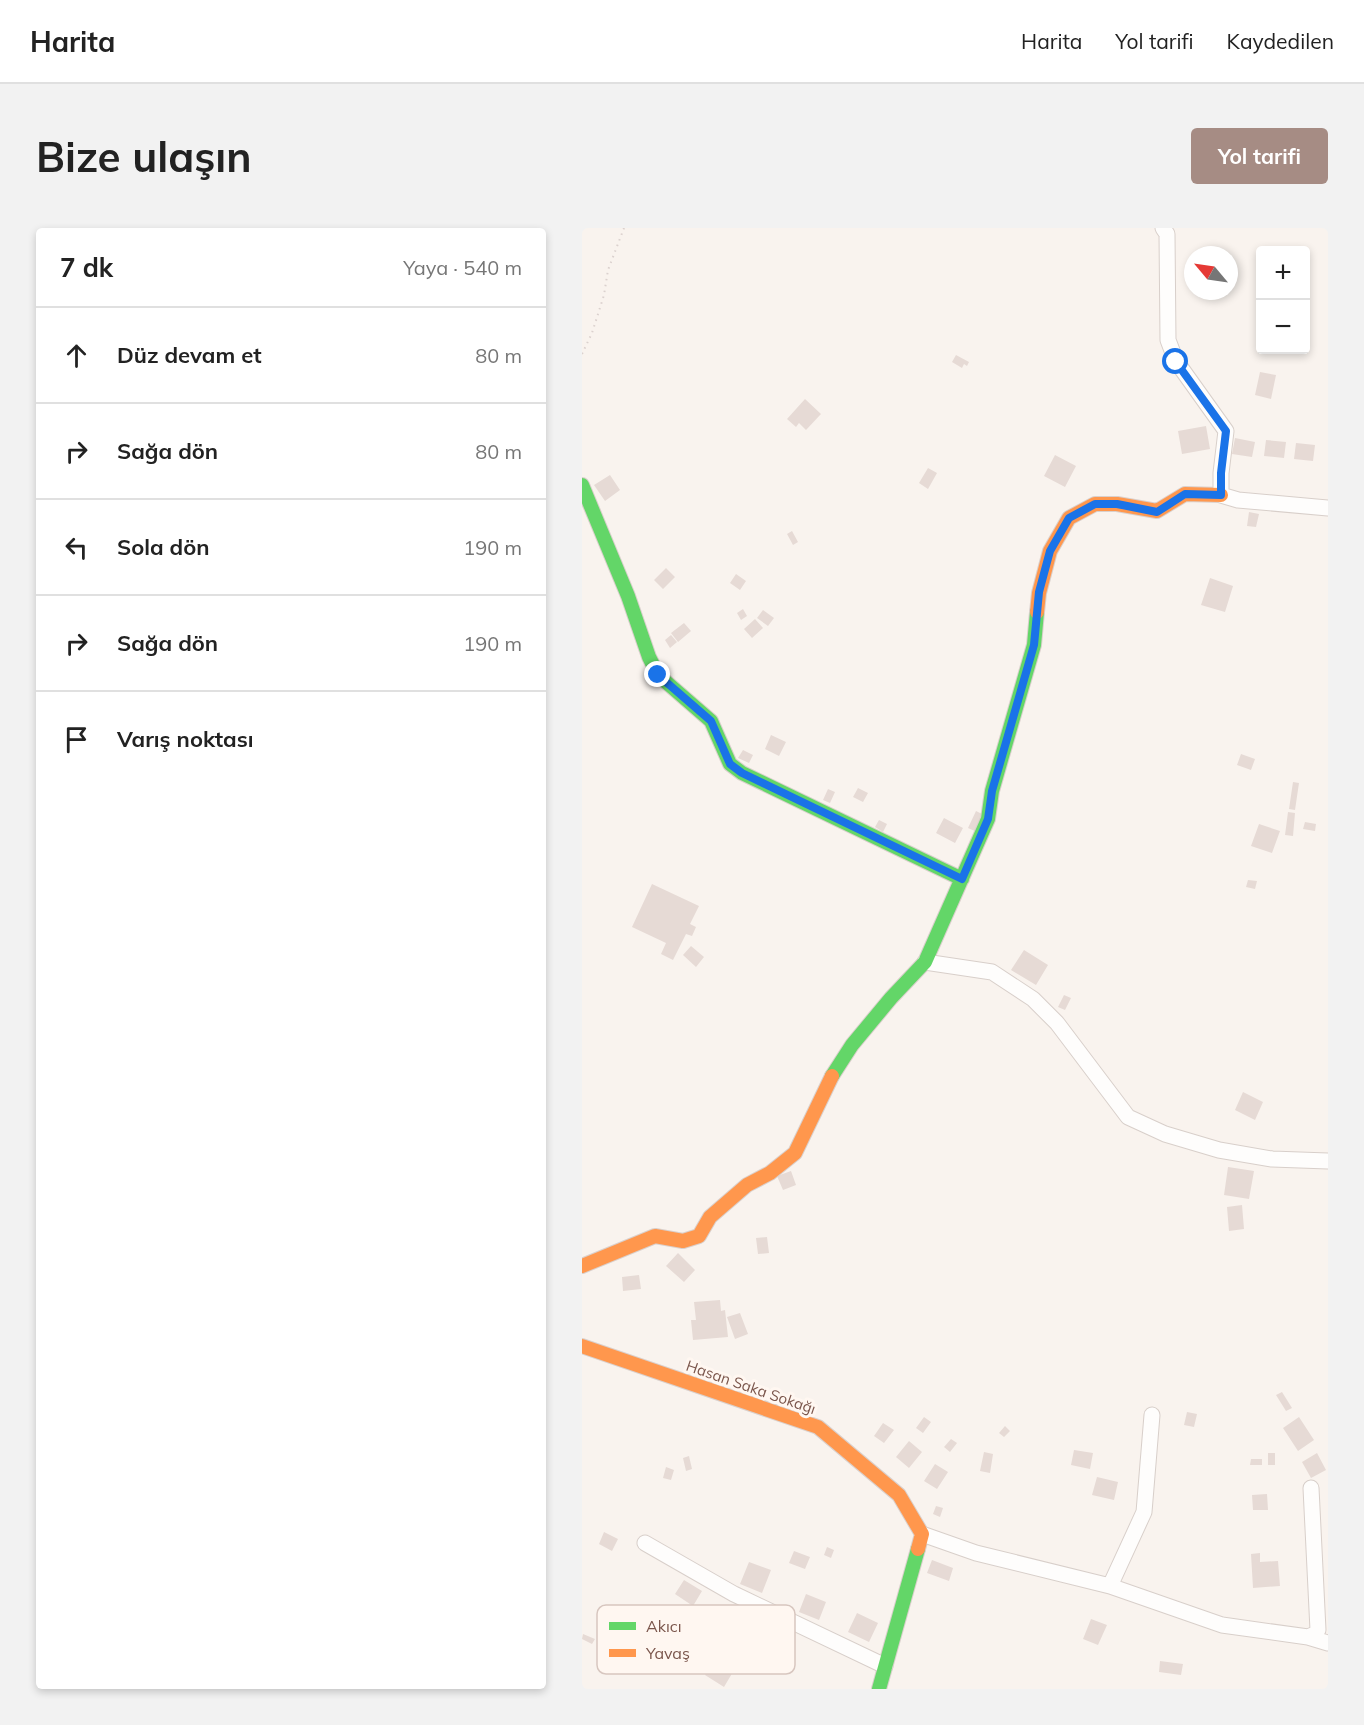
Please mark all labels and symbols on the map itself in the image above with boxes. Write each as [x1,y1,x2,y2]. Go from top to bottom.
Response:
north arrow [1184,246,1238,300]
route start [1162,348,1188,374]
route end [644,661,670,687]
street label: Hasan Saka Sokağı [684,1356,818,1418]
legend [597,1605,795,1674]
text: Akıcı [646,1616,682,1636]
text: Yavaş [645,1643,690,1663]

